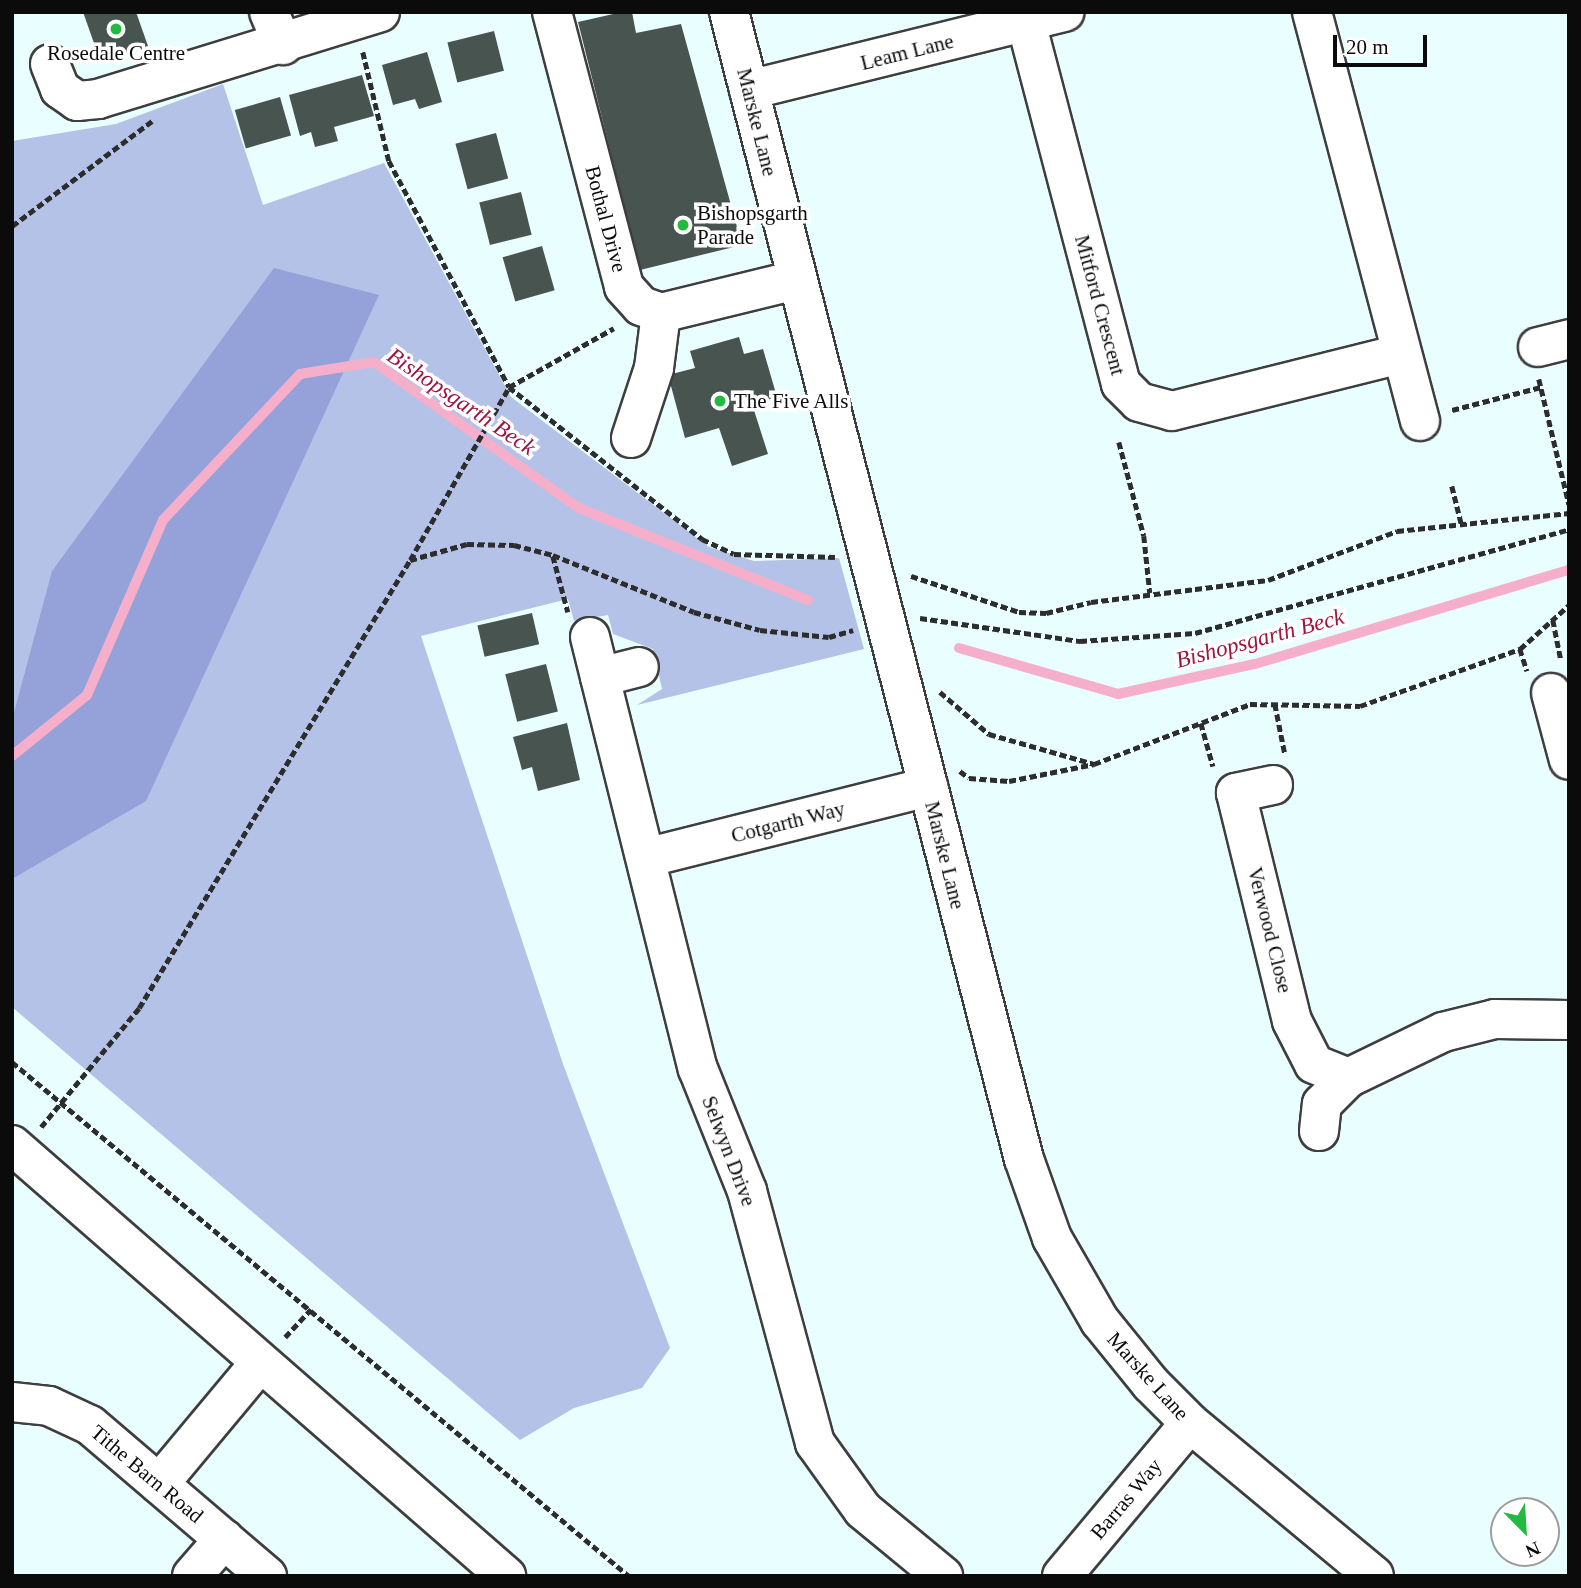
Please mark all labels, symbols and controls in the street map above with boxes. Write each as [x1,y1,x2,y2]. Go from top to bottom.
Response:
marker: Rosedale Centre [108,21,124,37]
scale bar [1336,21,1430,65]
street label: Leam Lane [858,28,956,76]
text: 20 m [1346,35,1389,59]
place label: Rosedale Centre [47,40,185,66]
street label: Marske Lane [731,65,783,179]
street label: Bothal Drive [580,163,632,275]
place label: Bishopsgarth Parade [697,200,808,250]
marker: Bishopsgarth Parade [675,217,691,233]
street label: Mitford Crescent [1069,232,1131,378]
water label: Bishopsgarth Beck [382,342,540,462]
place label: The Five Alls [734,388,849,414]
marker: The Five Alls [712,393,728,409]
water label: Bishopsgarth Beck [1173,603,1347,675]
street label: Cotgarth Way [728,796,848,848]
street label: Marske Lane [919,798,971,912]
street label: Verwood Close [1242,864,1298,996]
street label: Selwyn Drive [696,1092,762,1210]
street label: Marske Lane [1102,1327,1194,1425]
street label: Tithe Barn Road [86,1420,208,1528]
street label: Barras Way [1085,1453,1167,1545]
north arrow [1490,1497,1560,1567]
text: N [1522,1537,1543,1562]

